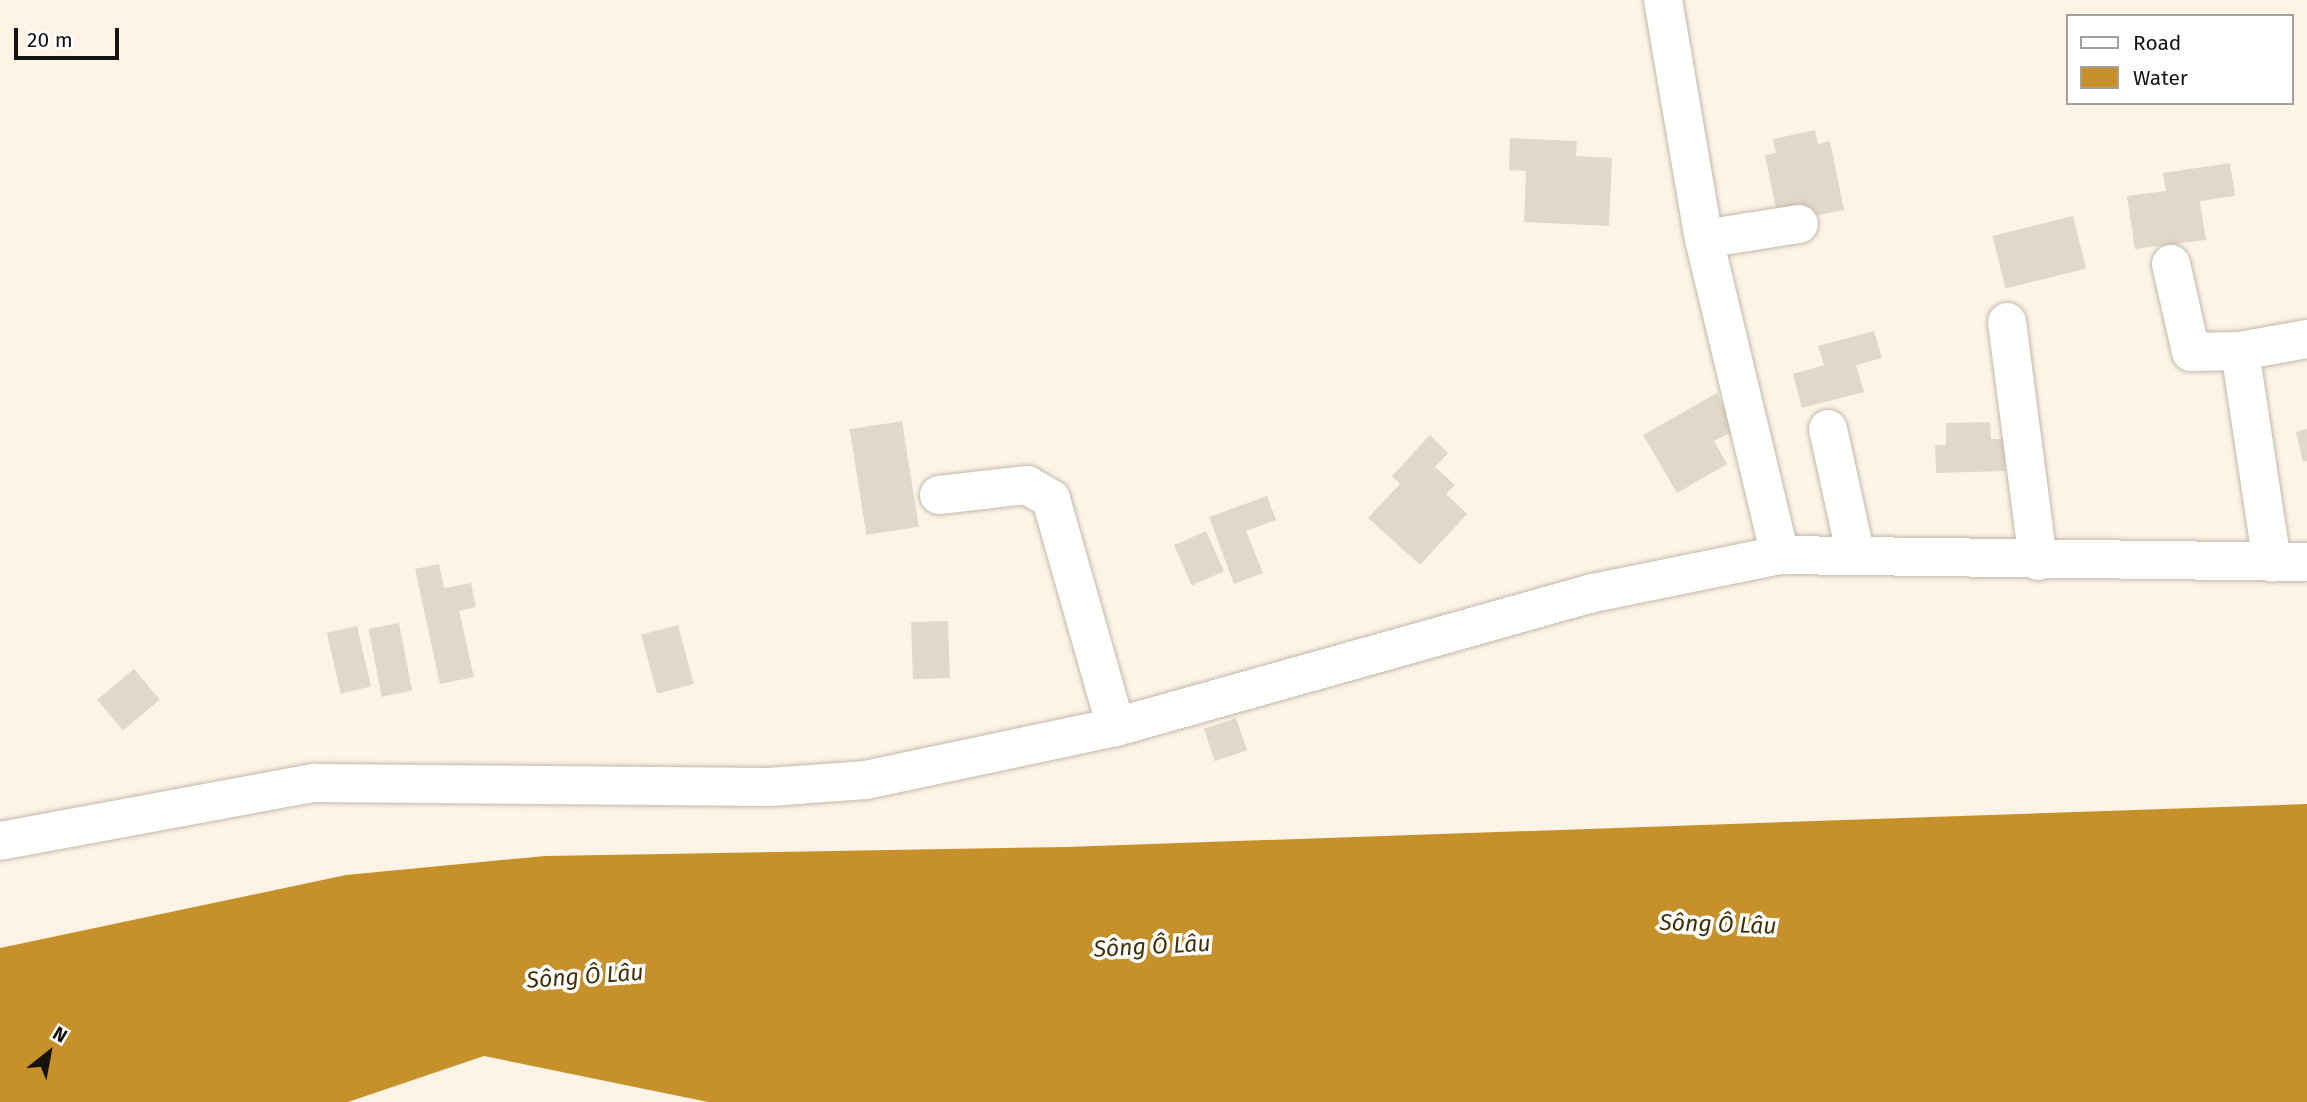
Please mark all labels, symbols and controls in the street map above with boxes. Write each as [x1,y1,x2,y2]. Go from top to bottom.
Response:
scale bar [18,14,122,58]
legend [2066,14,2293,105]
text: 20 m [27,27,73,53]
text: Road [2133,30,2181,56]
text: Water [2133,65,2188,91]
water label: Sông Ô Lâu [1659,908,1777,940]
water label: Sông Ô Lâu [1093,929,1211,963]
water label: Sông Ô Lâu [526,958,644,994]
north arrow [14,1018,84,1088]
text: N [49,1021,71,1048]

